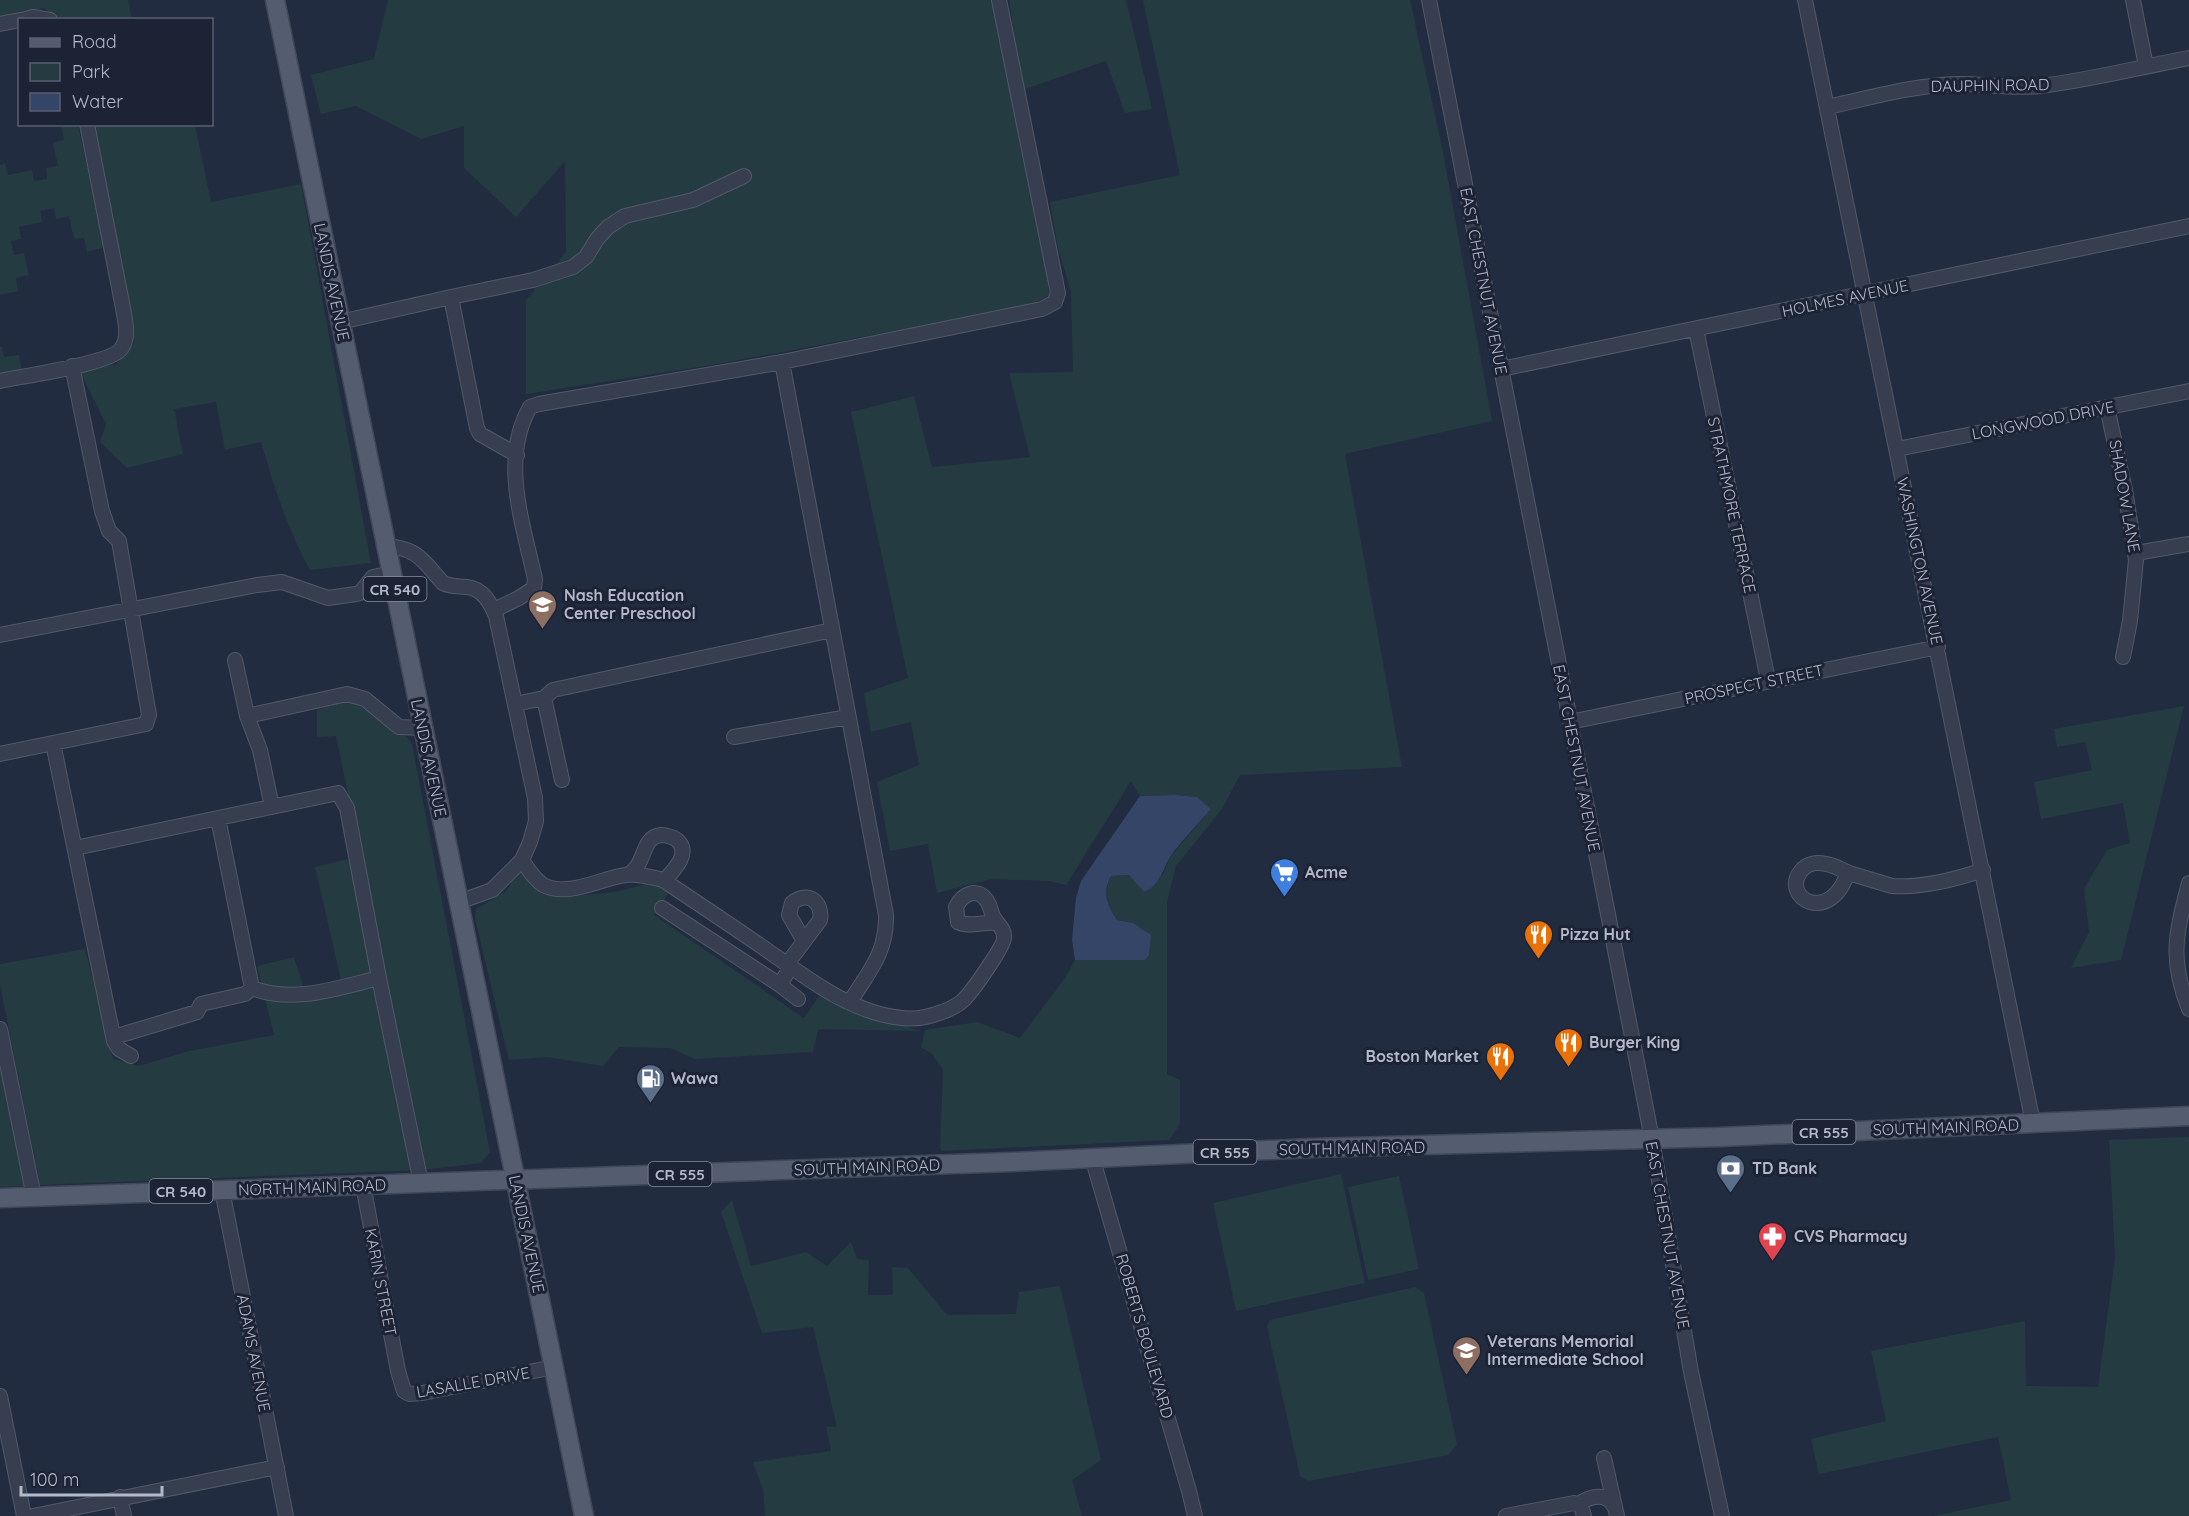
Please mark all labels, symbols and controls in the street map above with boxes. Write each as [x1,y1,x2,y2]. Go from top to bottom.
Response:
legend [18,18,213,126]
text: Road [72,30,117,53]
text: Park [72,60,110,83]
street label: DAUPHIN ROAD [1930,74,2050,96]
text: Water [72,90,123,113]
street label: EAST CHESTNUT AVENUE [1456,186,1512,376]
street label: LANDIS AVENUE [310,221,354,343]
street label: HOLMES AVENUE [1780,275,1910,321]
street label: LONGWOOD DRIVE [1970,396,2116,444]
street label: STRATHMORE TERRACE [1704,415,1760,595]
street label: SHADOW LANE [2105,438,2145,554]
street label: WASHINGTON AVENUE [1892,475,1948,647]
road number: CR 540 [364,577,426,601]
place label: Nash Education Center Preschool [564,585,696,623]
school or university icon: Nash Education Center Preschool [527,588,559,630]
street label: PROSPECT STREET [1683,659,1826,709]
street label: EAST CHESTNUT AVENUE [1549,663,1605,853]
street label: LANDIS AVENUE [407,697,451,819]
supermarket icon: Acme [1268,856,1300,898]
place label: Acme [1305,862,1348,882]
restaurant icon: Pizza Hut [1523,918,1555,960]
place label: Pizza Hut [1560,924,1631,944]
restaurant icon: Burger King [1552,1026,1584,1068]
place label: Burger King [1589,1032,1680,1052]
restaurant icon: Boston Market [1484,1040,1516,1082]
place label: Boston Market [1366,1046,1479,1066]
fuel station icon: Wawa [634,1062,666,1104]
place label: Wawa [671,1068,718,1088]
street label: SOUTH MAIN ROAD [1872,1114,2020,1140]
road number: CR 555 [1792,1120,1856,1144]
street label: SOUTH MAIN ROAD [1279,1137,1425,1159]
road number: CR 555 [1194,1140,1256,1164]
street label: EAST CHESTNUT AVENUE [1642,1140,1694,1330]
bank icon: TD Bank [1715,1152,1747,1194]
street label: SOUTH MAIN ROAD [793,1154,941,1180]
place label: TD Bank [1752,1158,1817,1178]
road number: CR 555 [648,1162,712,1186]
street label: LANDIS AVENUE [505,1173,549,1295]
street label: NORTH MAIN ROAD [238,1174,386,1200]
road number: CR 540 [150,1179,213,1203]
pharmacy icon: CVS Pharmacy [1757,1220,1789,1262]
place label: CVS Pharmacy [1794,1226,1907,1246]
street label: KARIN STREET [361,1227,401,1338]
street label: ROBERTS BOULEVARD [1112,1251,1178,1421]
street label: ADAMS AVENUE [233,1292,275,1414]
place label: Veterans Memorial Intermediate School [1487,1331,1644,1369]
school or university icon: Veterans Memorial Intermediate School [1450,1334,1482,1376]
street label: LASALLE DRIVE [415,1362,531,1402]
scale bar [21,1459,162,1497]
text: 100 m [30,1468,79,1491]

